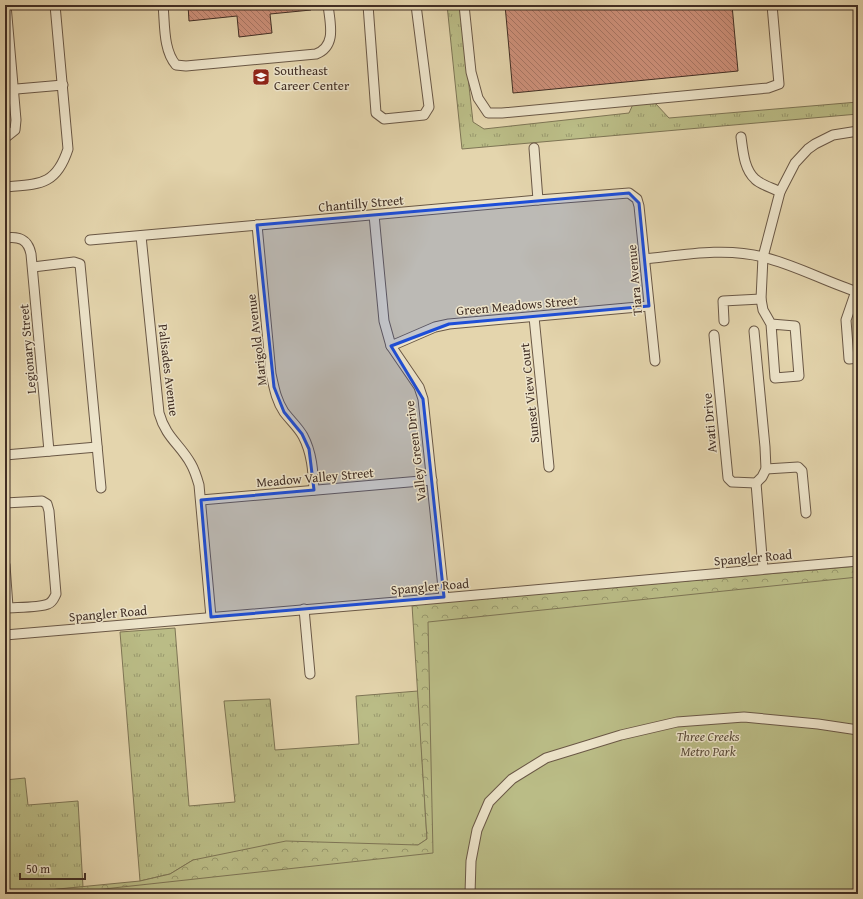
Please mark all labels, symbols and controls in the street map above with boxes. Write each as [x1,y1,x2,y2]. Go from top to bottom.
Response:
place label: Southeast Career Center [274,61,350,95]
school or university icon: Southeast Career Center [251,67,271,87]
street label: Chantilly Street [318,190,405,217]
street label: Tiara Avenue [622,244,647,316]
street label: Green Meadows Street [456,291,579,320]
street label: Marigold Avenue [241,293,272,387]
street label: Legionary Street [14,303,41,395]
street label: Palisades Avenue [153,323,184,417]
street label: Sunset View Court [515,342,544,444]
street label: Avati Drive [697,392,722,454]
street label: Valley Green Drive [400,400,431,502]
street label: Meadow Valley Street [255,463,375,492]
street label: Spangler Road [713,545,793,570]
street label: Spangler Road [390,574,470,599]
street label: Spangler Road [68,601,148,626]
park label: Three Creeks Metro Park [676,727,740,761]
scale bar [20,855,85,881]
text: 50 m [26,860,50,877]

